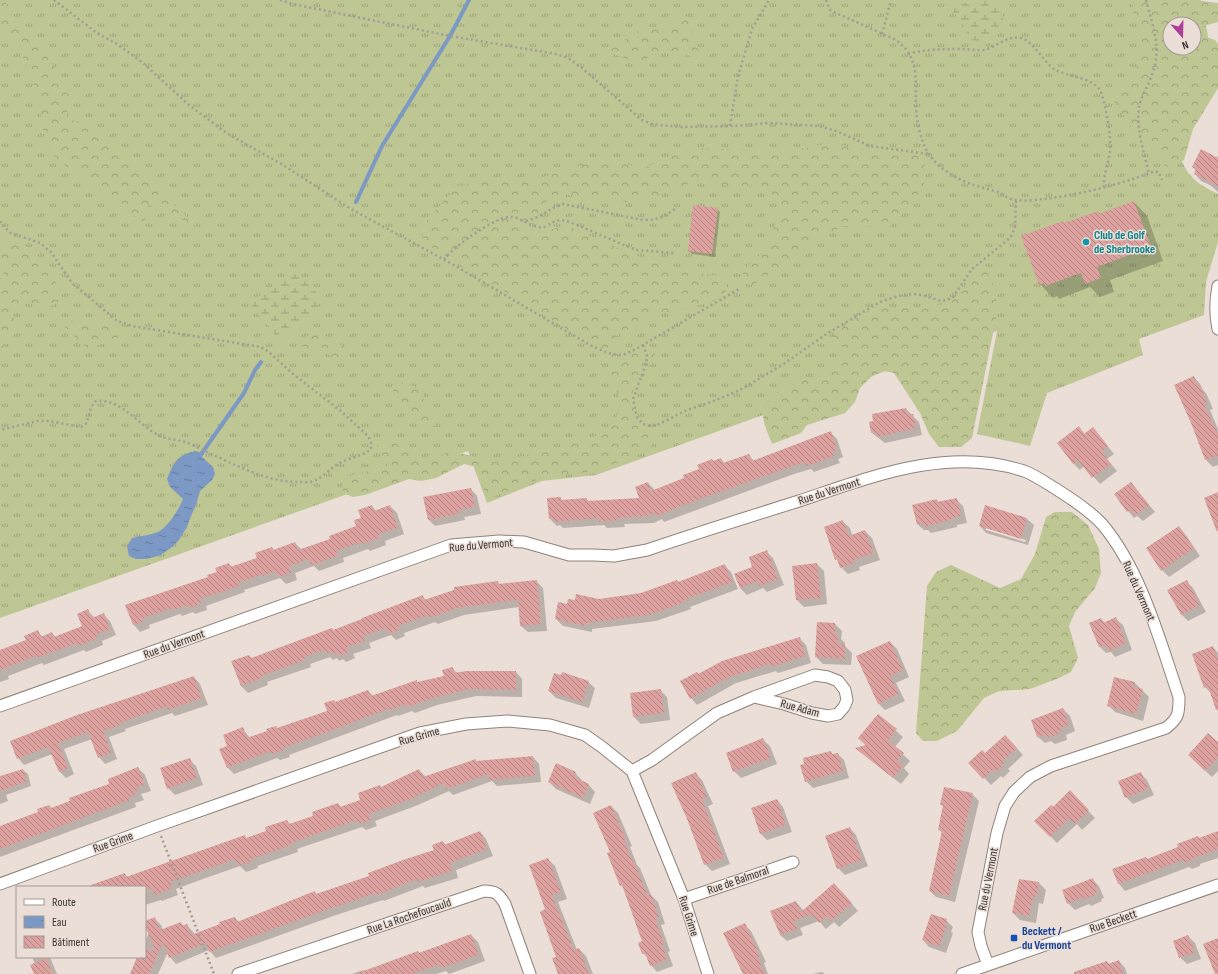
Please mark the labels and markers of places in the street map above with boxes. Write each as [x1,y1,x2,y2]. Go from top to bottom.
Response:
place label: Club de Golf de Sherbrooke [1094,228,1155,257]
marker: Club de Golf de Sherbrooke [1081,237,1091,247]
place label: Beckett / du Vermont [1022,924,1071,953]
marker: Beckett / du Vermont [1009,933,1019,943]

